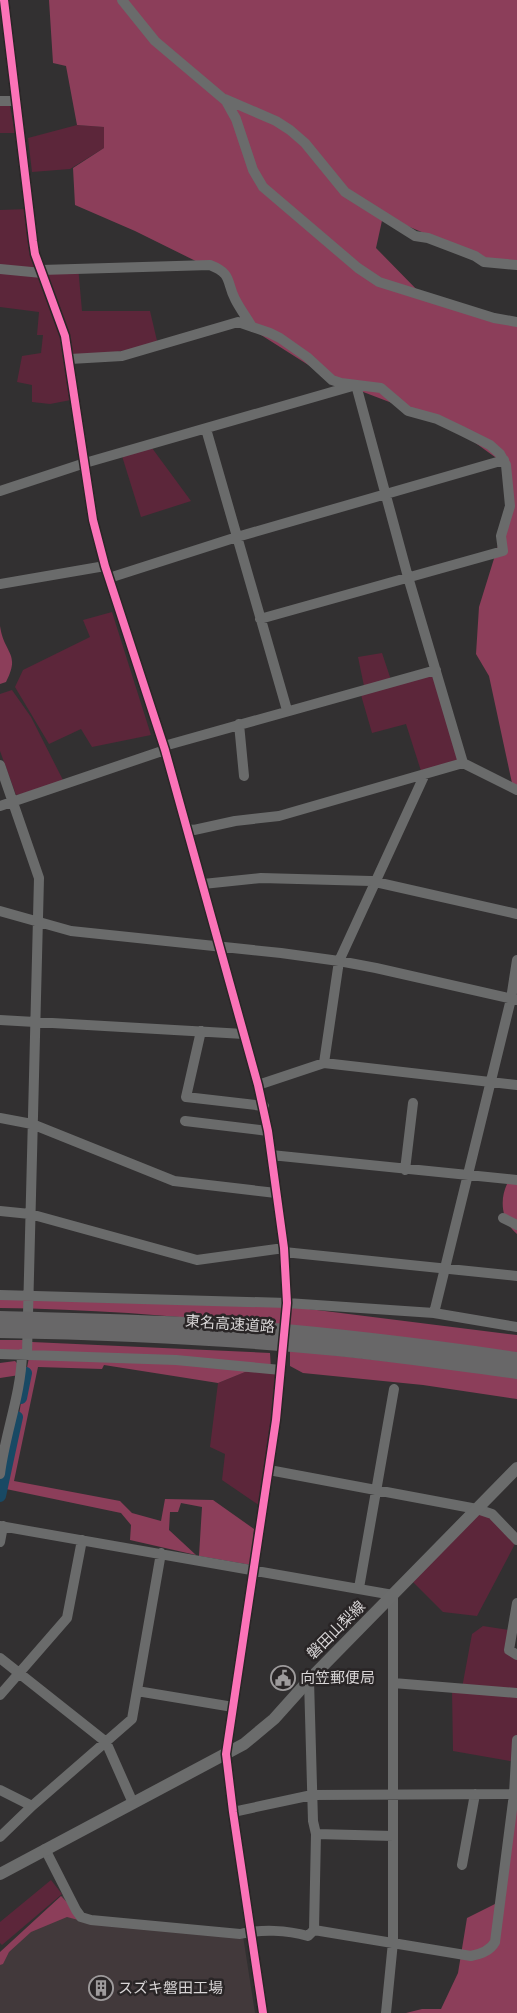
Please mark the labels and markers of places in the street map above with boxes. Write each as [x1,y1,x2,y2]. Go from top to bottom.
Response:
public building icon: 向笠郵便局 [270,1665,296,1691]
place label: 向笠郵便局 [300,1668,375,1688]
building icon: スズキ磐田工場 [88,1975,114,2001]
place label: スズキ磐田工場 [118,1978,223,1998]

